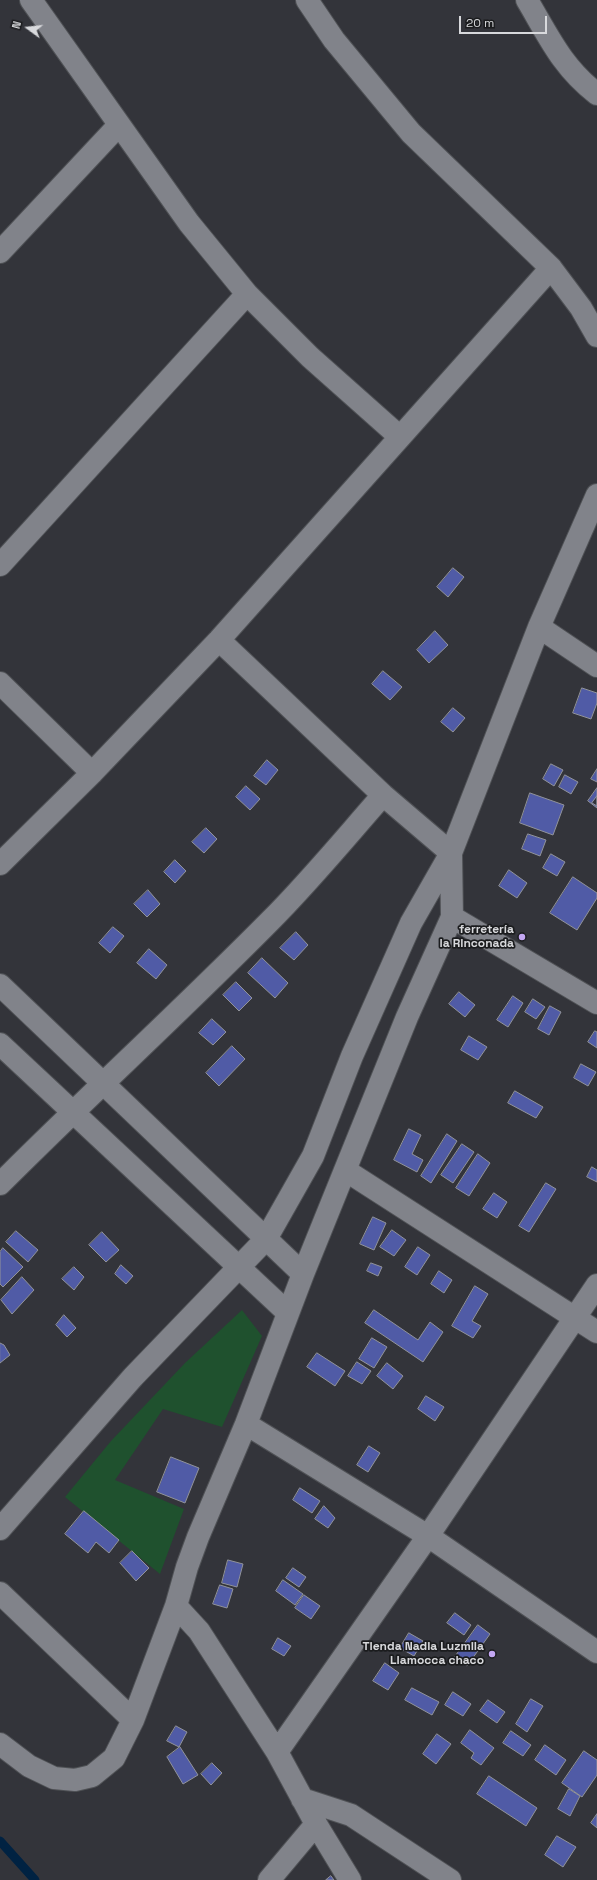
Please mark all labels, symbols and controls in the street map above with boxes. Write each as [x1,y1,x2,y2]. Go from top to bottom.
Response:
north arrow [8,8,48,48]
scale bar [461,8,549,34]
text: 20 m [466,15,494,31]
text: N [9,20,24,30]
place label: ferretería la Rinconada [439,923,514,951]
marker: ferretería la Rinconada [517,932,527,942]
place label: Tienda Nadia Luzmila Llamocca chaco [363,1640,484,1668]
marker: Tienda Nadia Luzmila Llamocca chaco [487,1649,497,1659]

